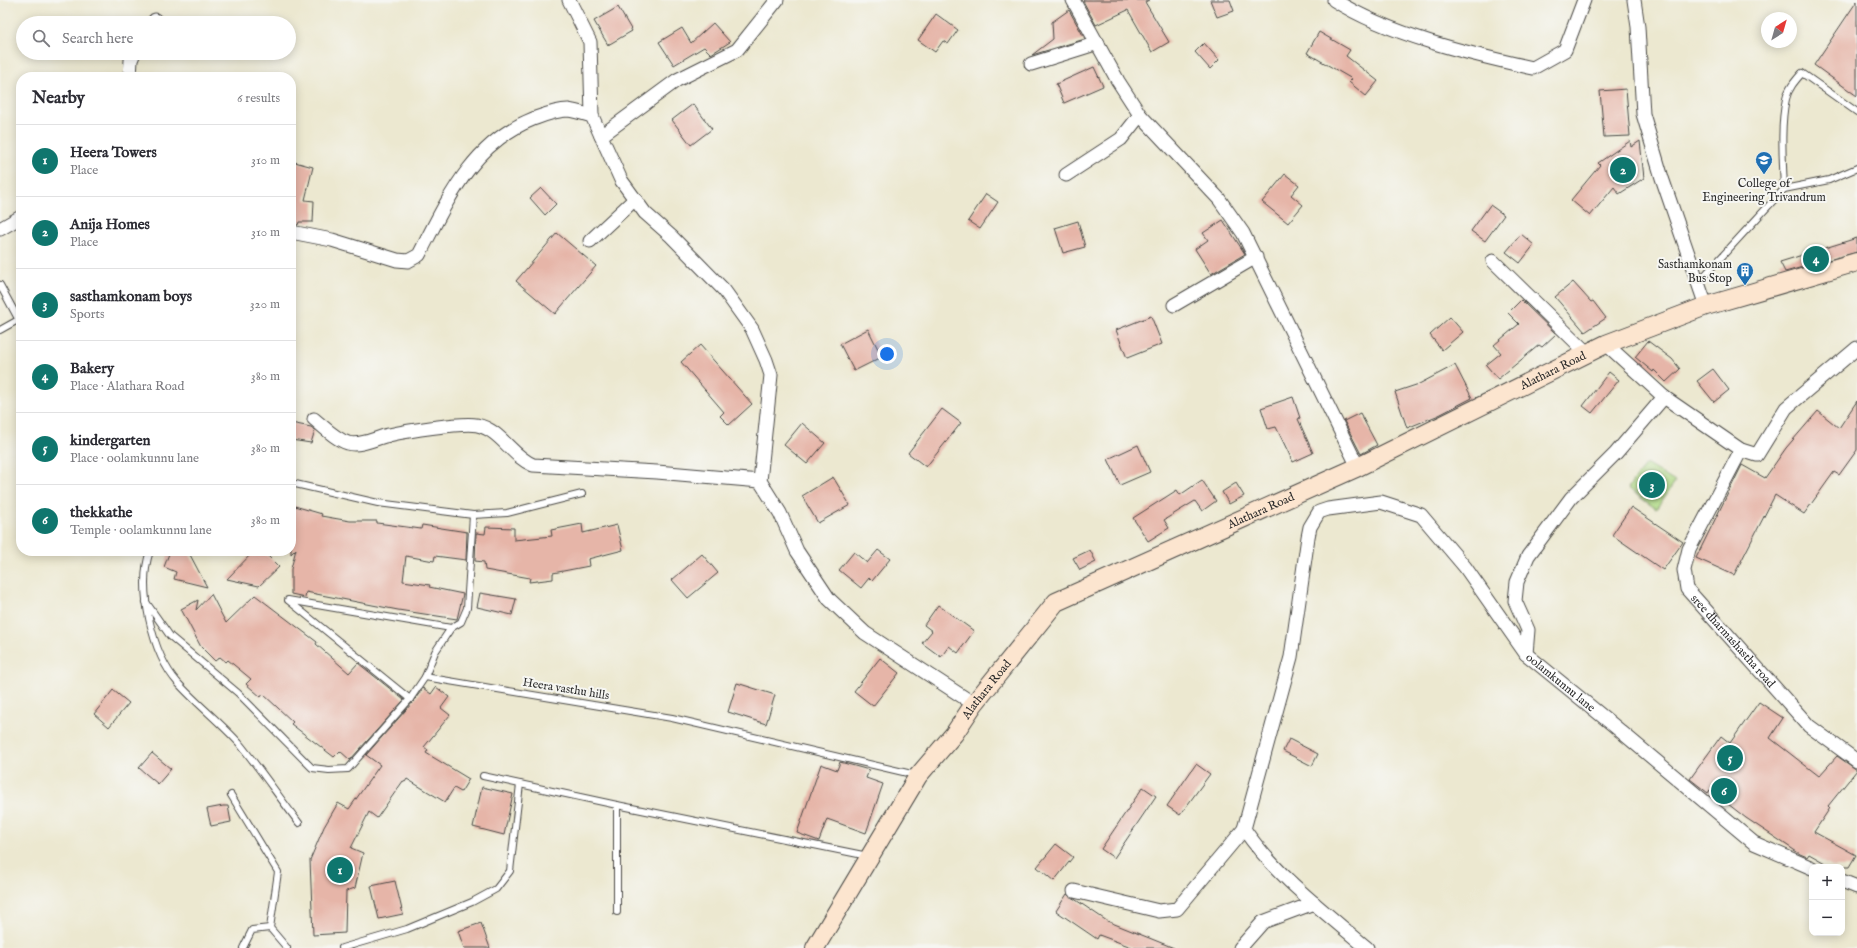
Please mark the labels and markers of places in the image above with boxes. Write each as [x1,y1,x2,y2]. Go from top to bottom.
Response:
school or university icon: College of Engineering Trivandrum [1754,150,1774,175]
pin: 2 [1610,155,1636,185]
place label: College of Engineering Trivandrum [1702,176,1826,205]
pin: 4 [1803,244,1829,274]
place label: Sasthamkonam Bus Stop [1658,257,1732,287]
building icon: Sasthamkonam Bus Stop [1735,261,1755,286]
pin: 3 [1639,470,1665,500]
pin: 5 [1717,743,1743,773]
pin: 6 [1711,776,1737,806]
pin: 1 [327,855,353,885]

